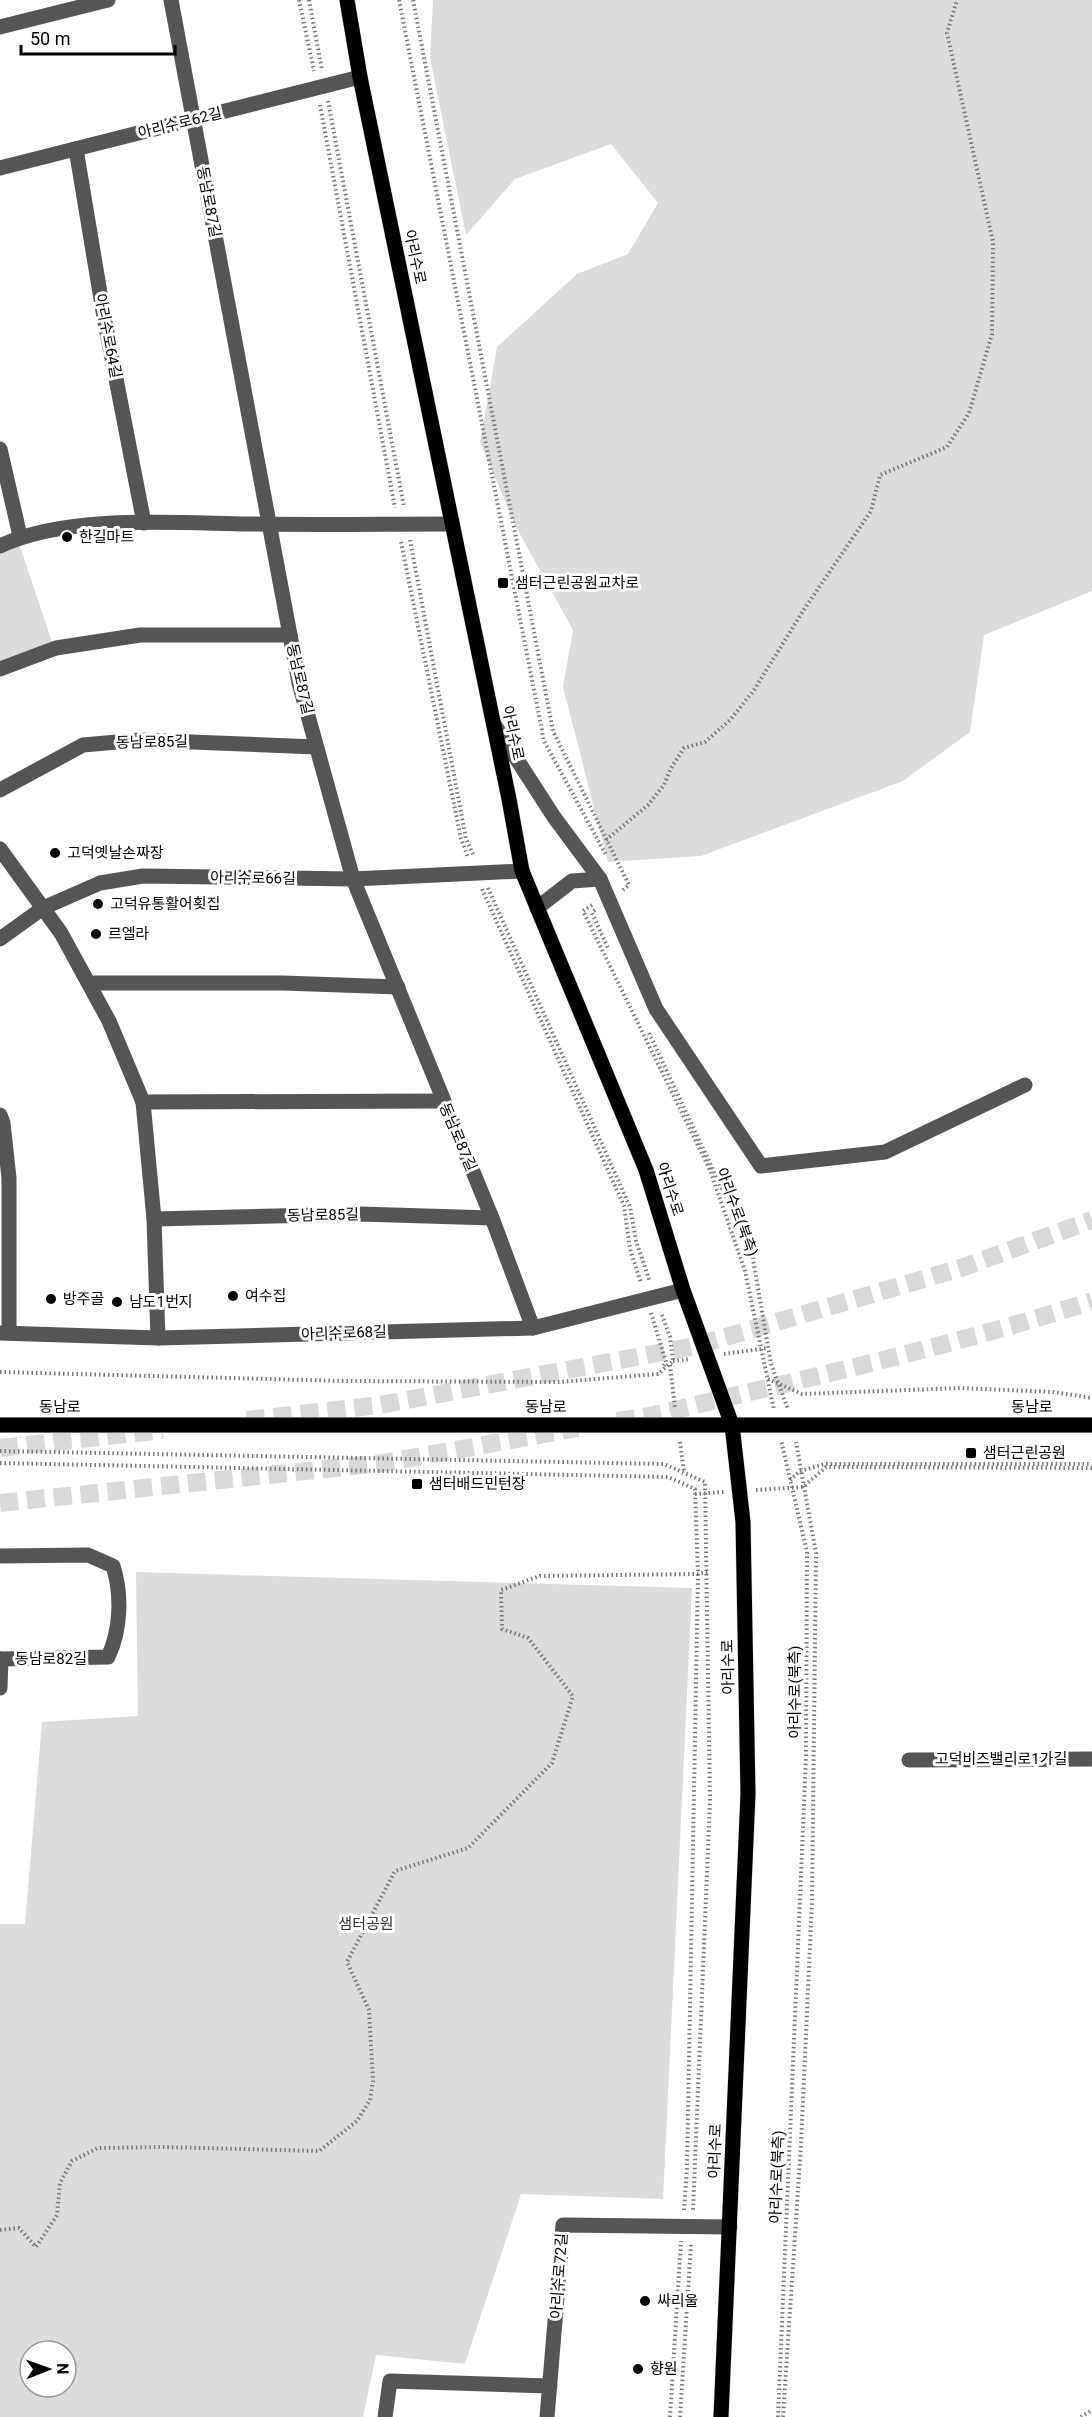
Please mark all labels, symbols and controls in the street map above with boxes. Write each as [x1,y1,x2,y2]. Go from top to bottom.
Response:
scale bar [21,18,176,56]
text: 50 m [30,28,70,49]
street label: 아리수로62길 [136,104,224,142]
street label: 동남로87길 [193,165,225,239]
street label: 아리수로 [400,228,430,286]
street label: 아리수로64길 [91,292,125,380]
place label: 한길마트 [79,528,134,546]
marker: 한길마트 [60,530,74,544]
place label: 샘터근린공원교차로 [515,574,639,592]
marker: 샘터근린공원교차로 [496,576,510,590]
street label: 동남로87길 [283,642,317,716]
street label: 아리수로 [498,704,528,762]
street label: 동남로85길 [116,732,188,752]
place label: 고덕옛날손짜장 [67,844,164,862]
marker: 고덕옛날손짜장 [48,846,62,860]
street label: 아리수로66길 [210,868,296,888]
place label: 고덕유통활어횟집 [110,895,220,913]
marker: 고덕유통활어횟집 [91,897,105,911]
place label: 르엘라 [108,925,150,943]
marker: 르엘라 [89,927,103,941]
street label: 동남로87길 [436,1100,480,1174]
street label: 아리수로 [653,1160,687,1218]
street label: 아리수로(북측) [713,1165,761,1259]
street label: 동남로85길 [287,1205,359,1225]
place label: 여수집 [245,1287,286,1305]
marker: 여수집 [226,1289,240,1303]
place label: 방주골 [63,1290,104,1308]
marker: 방주골 [44,1292,58,1306]
place label: 남도1번지 [129,1293,193,1311]
marker: 남도1번지 [110,1295,124,1309]
street label: 아리수로68길 [301,1323,387,1343]
street label: 동남로 [39,1398,81,1416]
street label: 동남로 [525,1398,567,1416]
street label: 동남로 [1011,1398,1053,1416]
place label: 샘터근린공원 [983,1444,1066,1462]
marker: 샘터근린공원 [964,1446,978,1460]
place label: 샘터배드민턴장 [429,1475,526,1493]
marker: 샘터배드민턴장 [410,1477,424,1491]
street label: 아리수로 [719,1639,737,1695]
street label: 아리수로(북측) [786,1645,804,1739]
street label: 동남로82길 [15,1650,87,1668]
street label: 고덕비즈밸리로1가길 [935,1750,1067,1768]
park label: 샘터공원 [338,1915,394,1933]
street label: 아리수로 [705,2123,725,2179]
street label: 아리수로(북측) [766,2130,788,2224]
street label: 아리수로72길 [547,2233,571,2319]
place label: 싸리울 [657,2292,698,2310]
marker: 싸리울 [638,2294,652,2308]
north arrow [18,2339,78,2399]
place label: 향원 [650,2360,678,2378]
marker: 향원 [631,2362,645,2376]
text: N [53,2363,72,2375]

